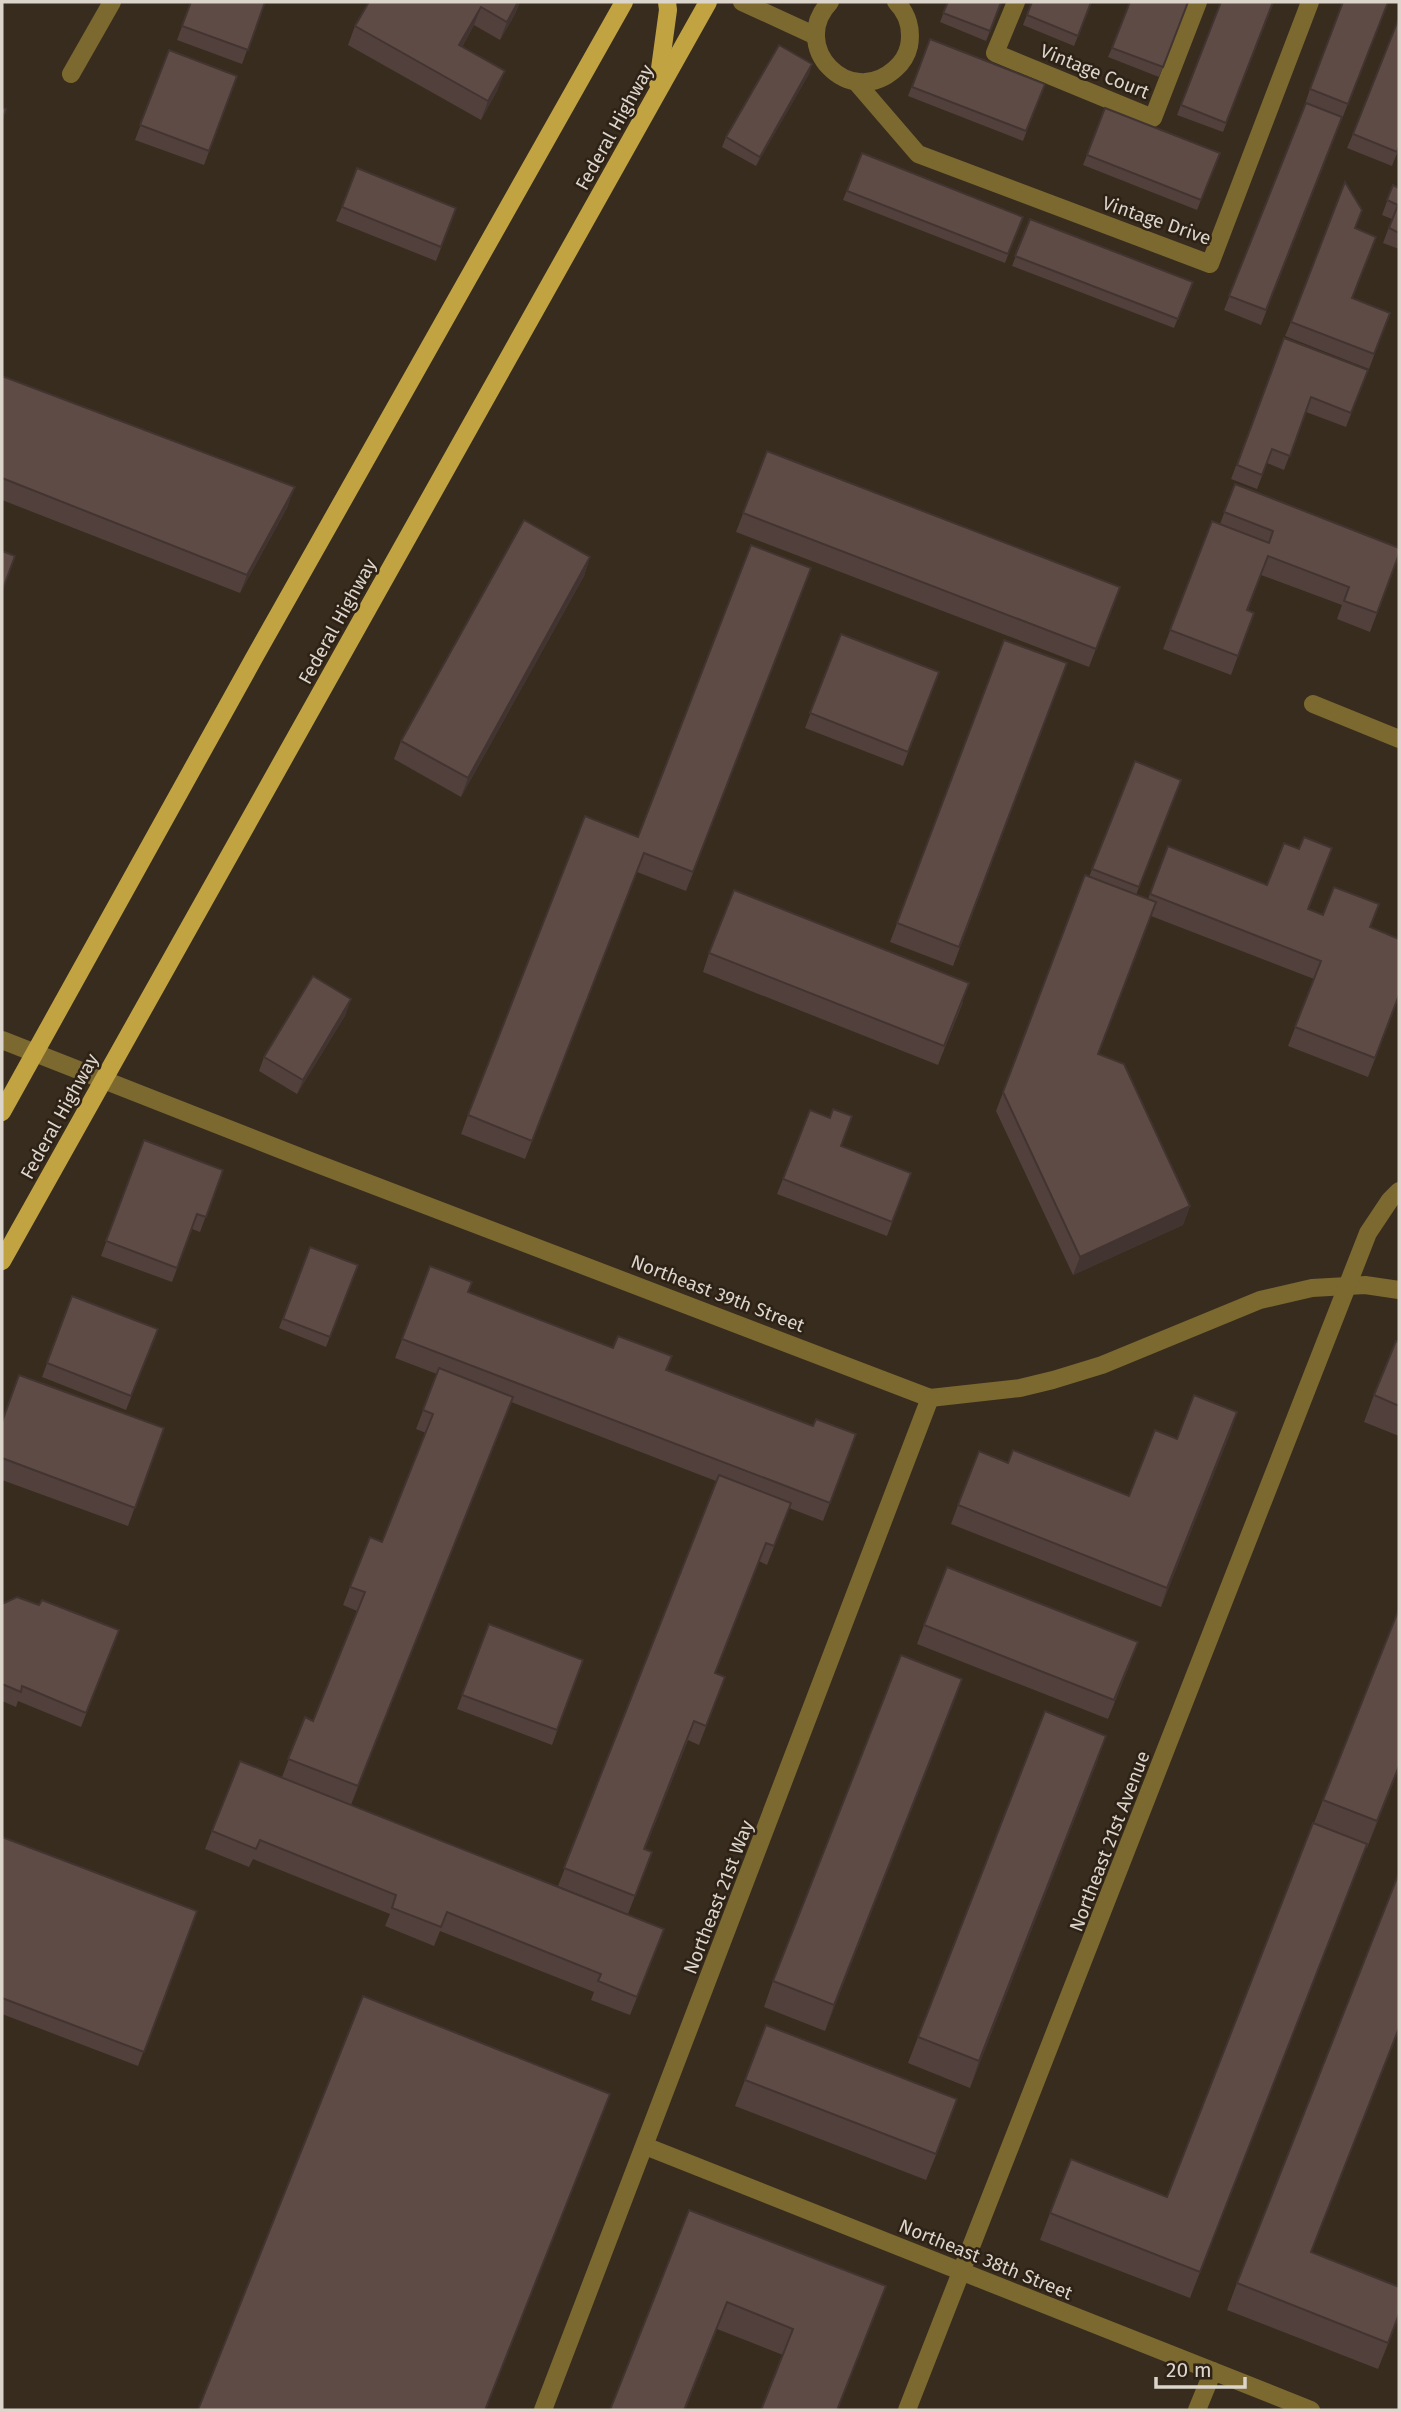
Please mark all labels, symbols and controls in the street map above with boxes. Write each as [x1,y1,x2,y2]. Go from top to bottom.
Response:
street label: Vintage Court [1037,39,1153,104]
street label: Federal Highway [570,60,659,194]
street label: Vintage Drive [1099,191,1214,250]
street label: Federal Highway [293,554,382,688]
street label: Federal Highway [15,1049,104,1183]
street label: Northeast 39th Street [628,1250,808,1337]
street label: Northeast 21st Avenue [1064,1748,1155,1935]
street label: Northeast 21st Way [679,1816,759,1977]
street label: Northeast 38th Street [896,2214,1076,2305]
scale bar [1156,2346,1245,2390]
text: 20 m [1166,2357,1212,2383]

